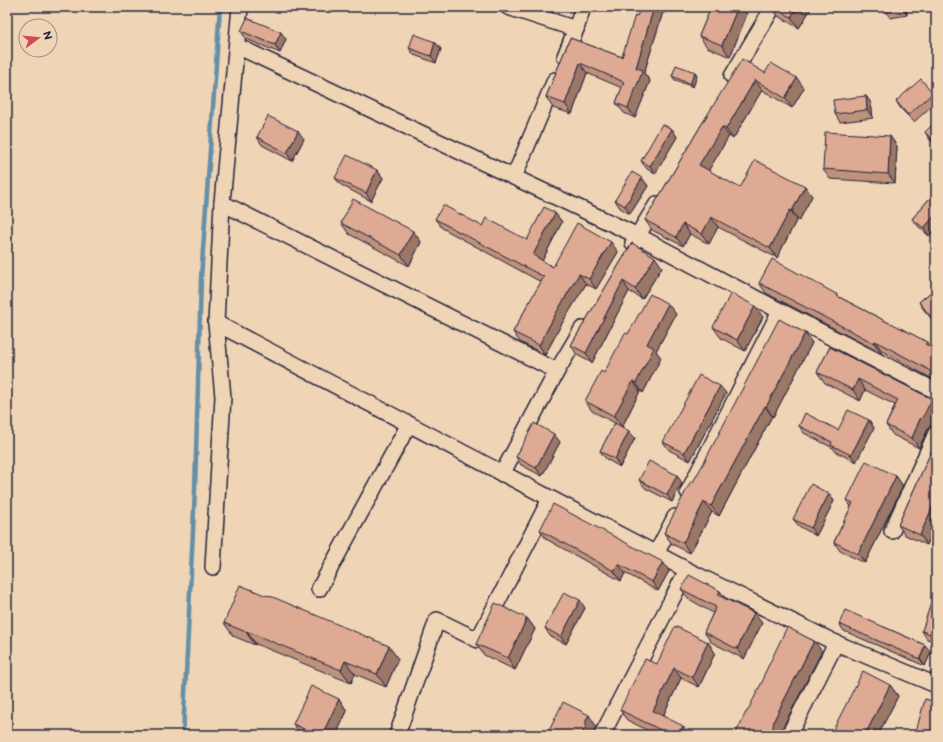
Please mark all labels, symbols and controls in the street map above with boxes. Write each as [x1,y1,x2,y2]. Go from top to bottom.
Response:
north arrow [18,18,58,58]
text: N [40,30,55,41]

